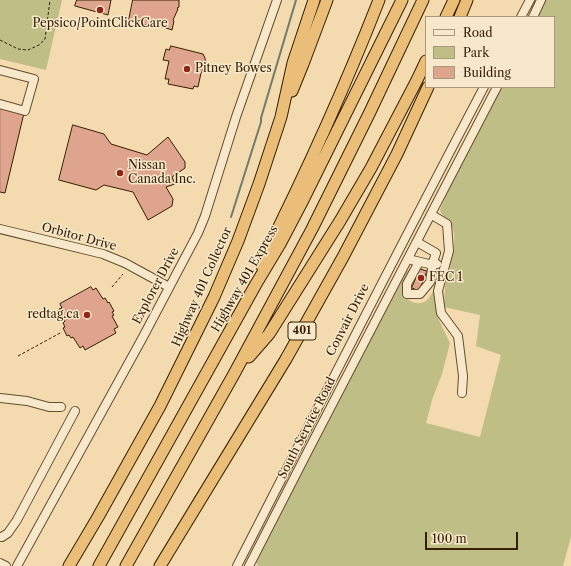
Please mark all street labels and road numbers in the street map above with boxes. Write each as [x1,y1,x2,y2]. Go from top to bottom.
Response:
street label: Orbitor Drive [40,220,118,254]
street label: Highway 401 Express [209,223,281,335]
street label: Highway 401 Collector [169,225,235,349]
street label: Explorer Drive [130,245,182,327]
street label: Convair Drive [324,281,372,359]
road number: 401 [288,322,316,340]
street label: South Service Road [275,375,339,481]

